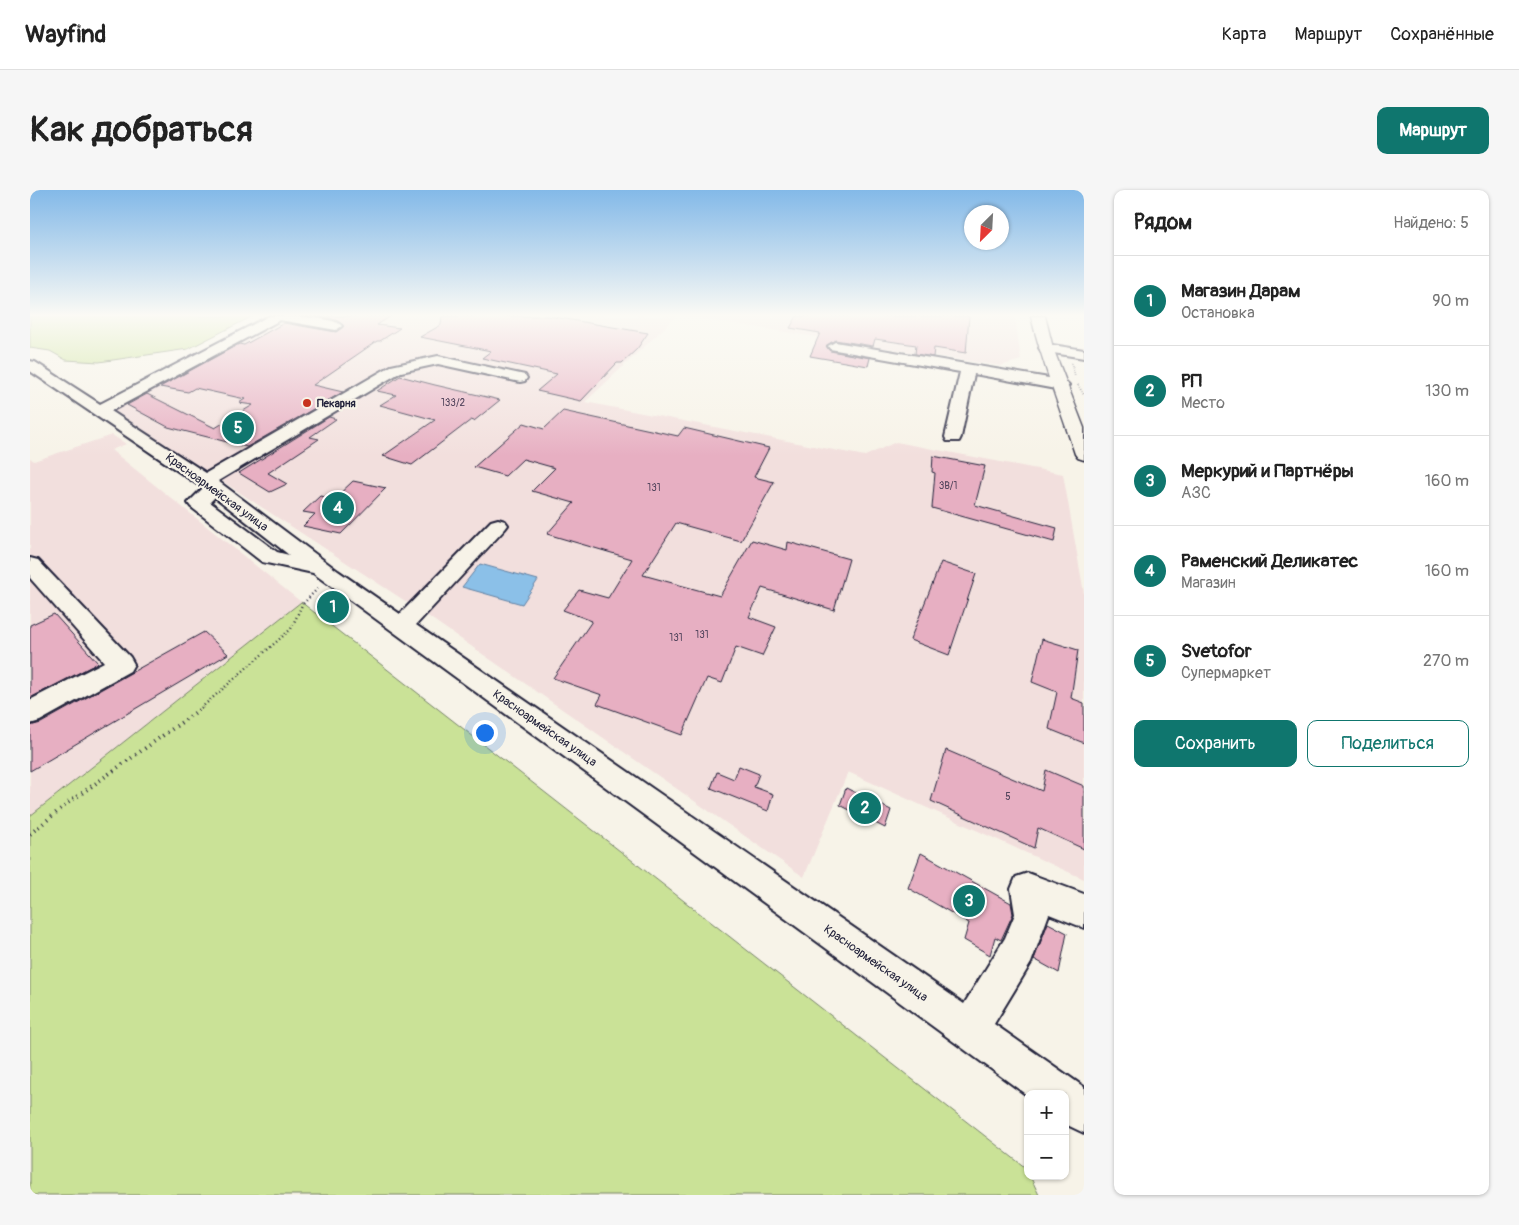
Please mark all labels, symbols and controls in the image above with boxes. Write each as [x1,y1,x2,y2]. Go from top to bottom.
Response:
text: Wayfind [25,20,106,49]
text: Карта [1222,23,1266,46]
text: Маршрут [1294,23,1362,46]
text: Сохранённые [1390,23,1494,46]
button: Маршрут [1377,107,1489,154]
text: Как добраться [30,108,253,152]
north arrow [964,205,1009,250]
text: Рядом [1134,209,1192,236]
text: Найдено: 5 [1393,213,1469,233]
text: Магазин Дарам [1181,279,1301,303]
text: 1 [1147,291,1153,311]
text: 90 m [1432,291,1469,311]
text: Остановка [1181,303,1255,323]
text: РП [1181,369,1202,393]
text: 2 [1146,381,1154,401]
text: 130 m [1425,381,1469,401]
text: Место [1181,393,1225,413]
marker: Пекарня [301,397,313,409]
place label: Пекарня [317,397,356,410]
house number: 133/2 [441,397,466,409]
pin: 5 [222,409,254,447]
street label: Красноармейская улица [162,450,271,535]
text: Меркурий и Партнёры [1181,459,1354,483]
text: 3 [1146,471,1154,491]
text: 160 m [1425,471,1469,491]
house number: 3В/1 [939,480,957,492]
house number: 131 [647,482,661,494]
text: АЗС [1181,483,1211,503]
pin: 4 [322,489,354,527]
text: Раменский Деликатес [1181,549,1358,573]
text: 4 [1145,561,1155,581]
text: 160 m [1425,561,1469,581]
text: Магазин [1181,573,1236,593]
pin: 1 [317,588,349,626]
house number: 131 [695,629,709,641]
house number: 131 [669,632,683,644]
text: Svetofor [1181,639,1251,663]
text: 5 [1146,651,1154,671]
text: 270 m [1423,651,1469,671]
text: Супермаркет [1181,663,1271,683]
street label: Красноармейская улица [490,687,600,770]
your location [472,720,498,746]
button: Сохранить [1134,720,1297,767]
button: Поделиться [1307,720,1469,767]
pin: 2 [849,789,881,827]
house number: 5 [1005,791,1011,803]
pin: 3 [953,882,985,920]
street label: Красноармейская улица [821,922,931,1005]
map controls [1024,1090,1069,1180]
button: + [1024,1090,1069,1135]
button: − [1024,1135,1069,1180]

